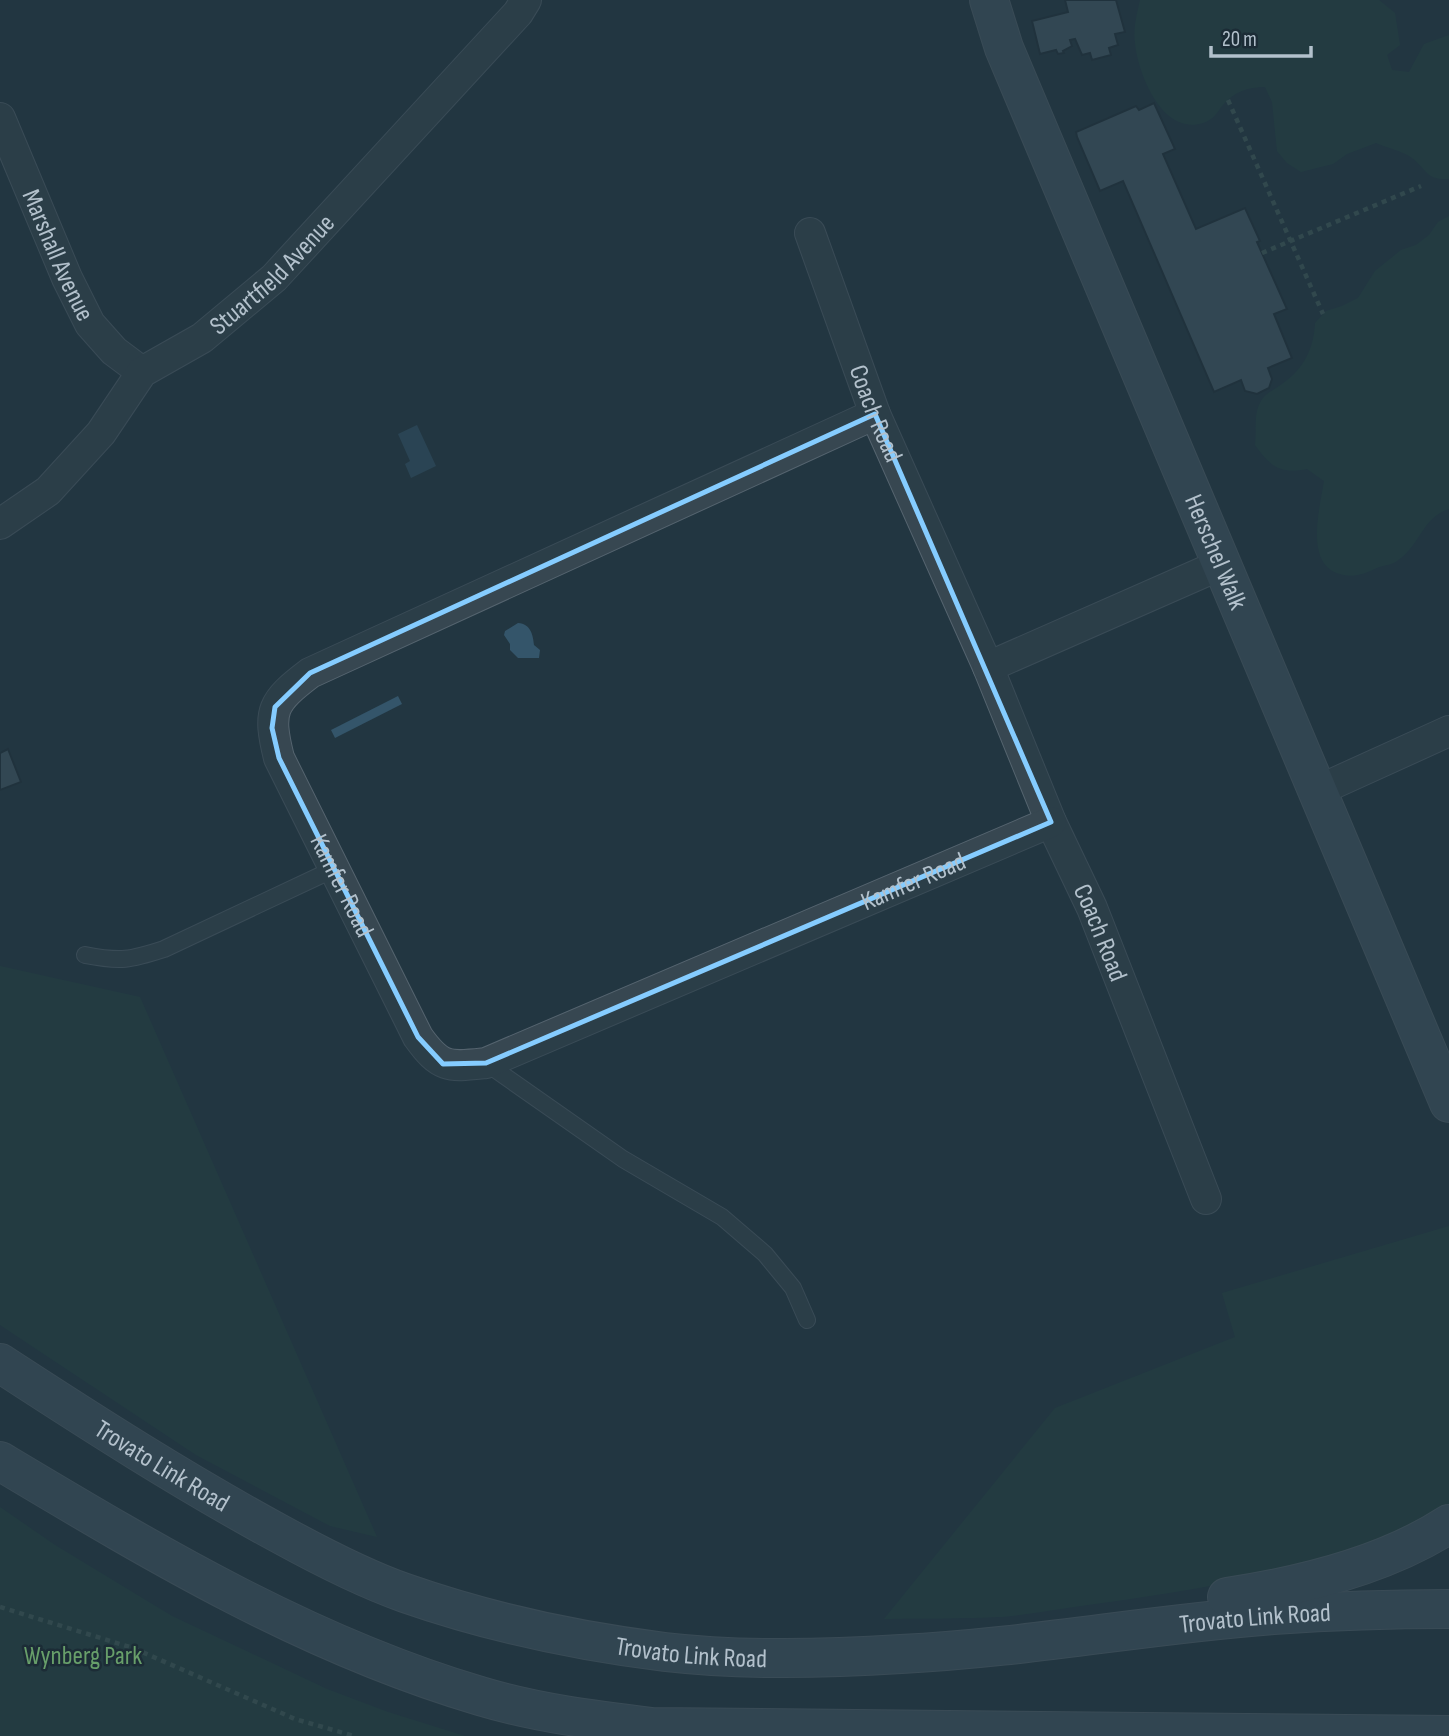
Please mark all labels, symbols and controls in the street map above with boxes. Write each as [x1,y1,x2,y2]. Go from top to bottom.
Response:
scale bar [1211,14,1311,58]
text: 20 m [1222,27,1257,52]
street label: Marshall Avenue [15,185,100,327]
street label: Stuartfield Avenue [204,209,342,342]
street label: Coach Road [842,361,908,467]
street label: Herschel Walk [1177,490,1253,615]
street label: Kamfer Road [303,830,380,942]
street label: Kamfer Road [857,846,971,918]
street label: Coach Road [1066,879,1133,986]
street label: Trovato Link Road [89,1414,234,1519]
street label: Trovato Link Road [1178,1598,1332,1641]
street label: Trovato Link Road [613,1631,767,1675]
park label: Wynberg Park [24,1641,142,1672]

